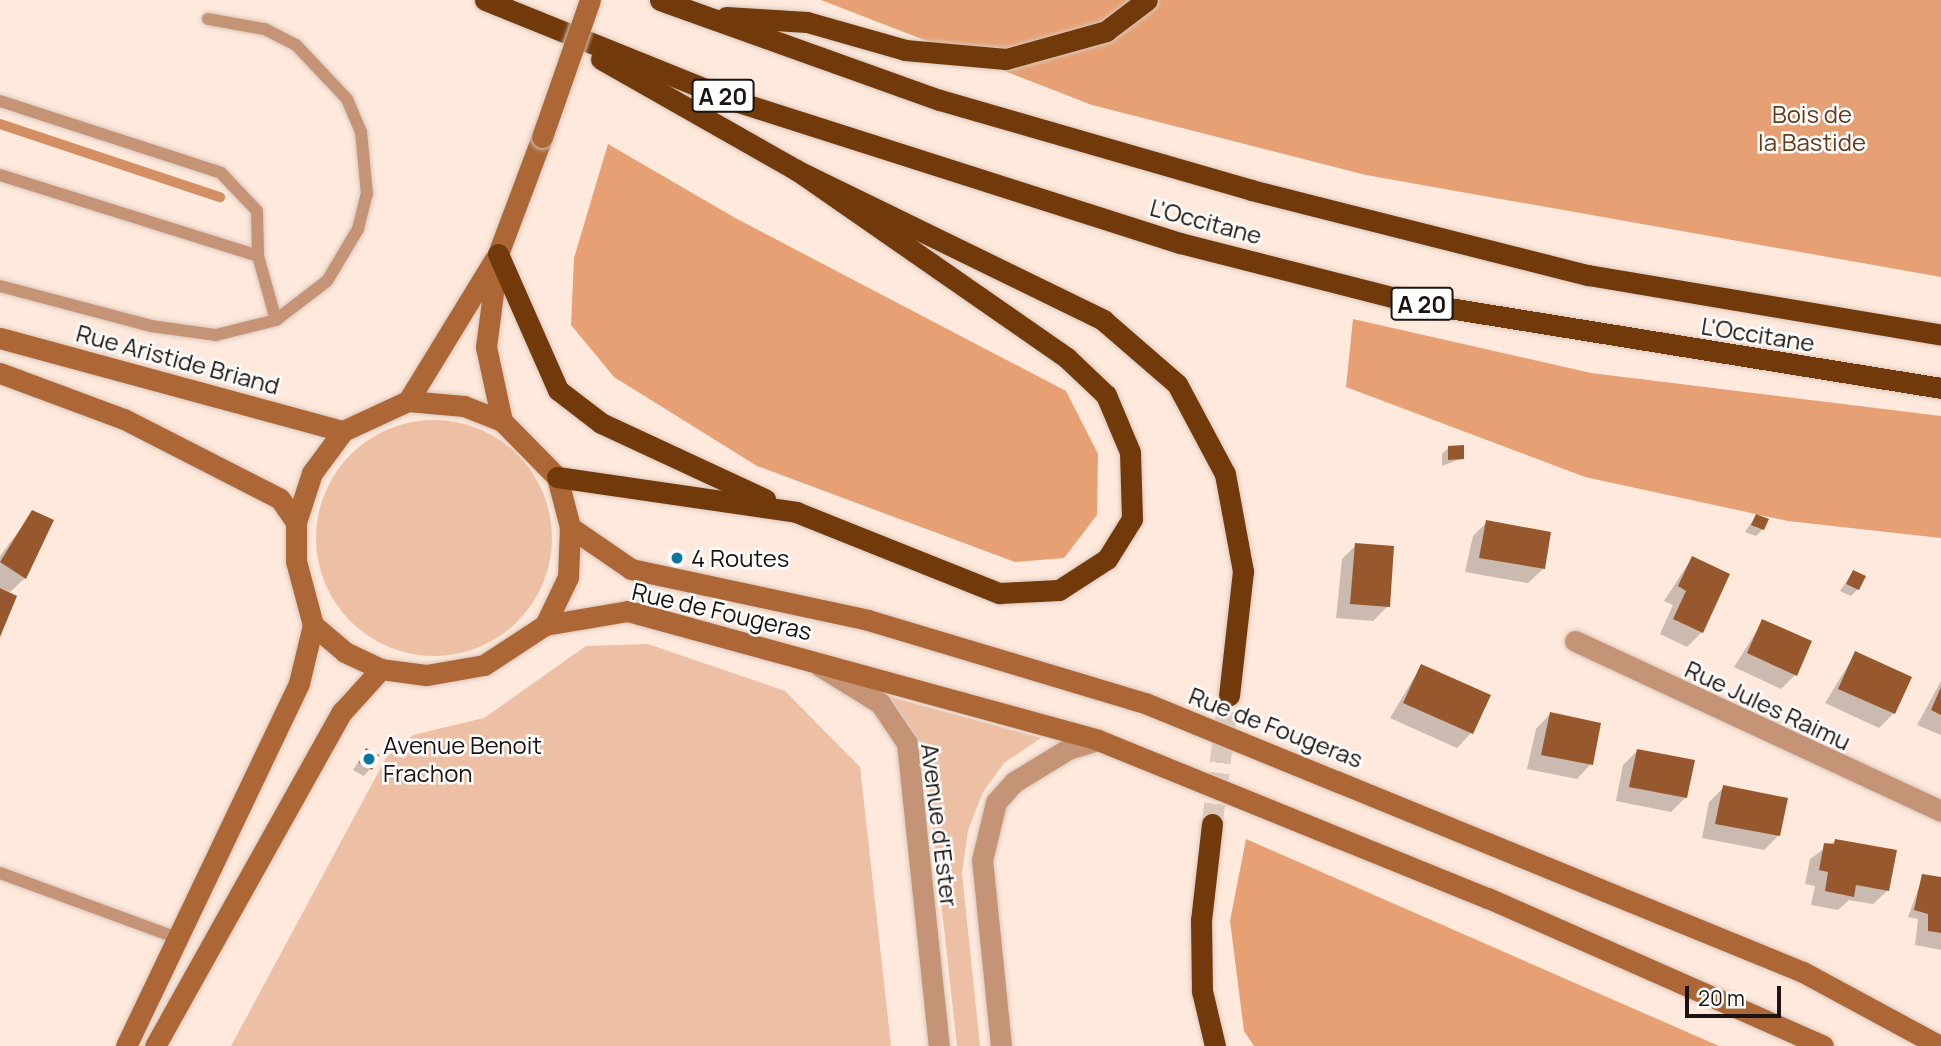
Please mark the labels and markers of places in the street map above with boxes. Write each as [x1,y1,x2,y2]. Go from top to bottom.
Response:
place label: 4 Routes [691,544,789,572]
marker: 4 Routes [669,550,685,566]
place label: Avenue Benoit Frachon [383,731,542,787]
marker: Avenue Benoit Frachon [361,751,377,767]

